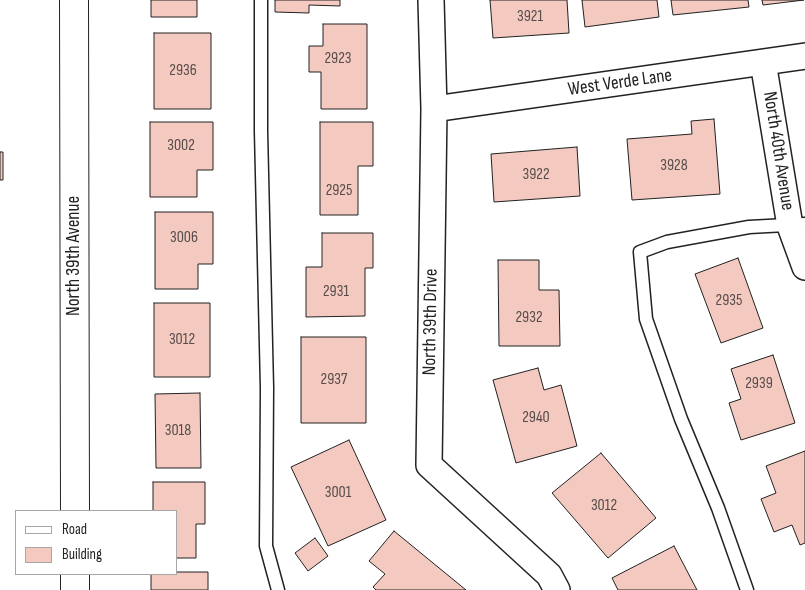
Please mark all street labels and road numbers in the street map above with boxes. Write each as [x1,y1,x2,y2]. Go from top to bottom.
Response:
street label: West Verde Lane [567,64,673,102]
street label: North 40th Avenue [757,90,799,212]
street label: North 39th Avenue [63,196,85,316]
street label: North 39th Drive [419,268,443,376]

